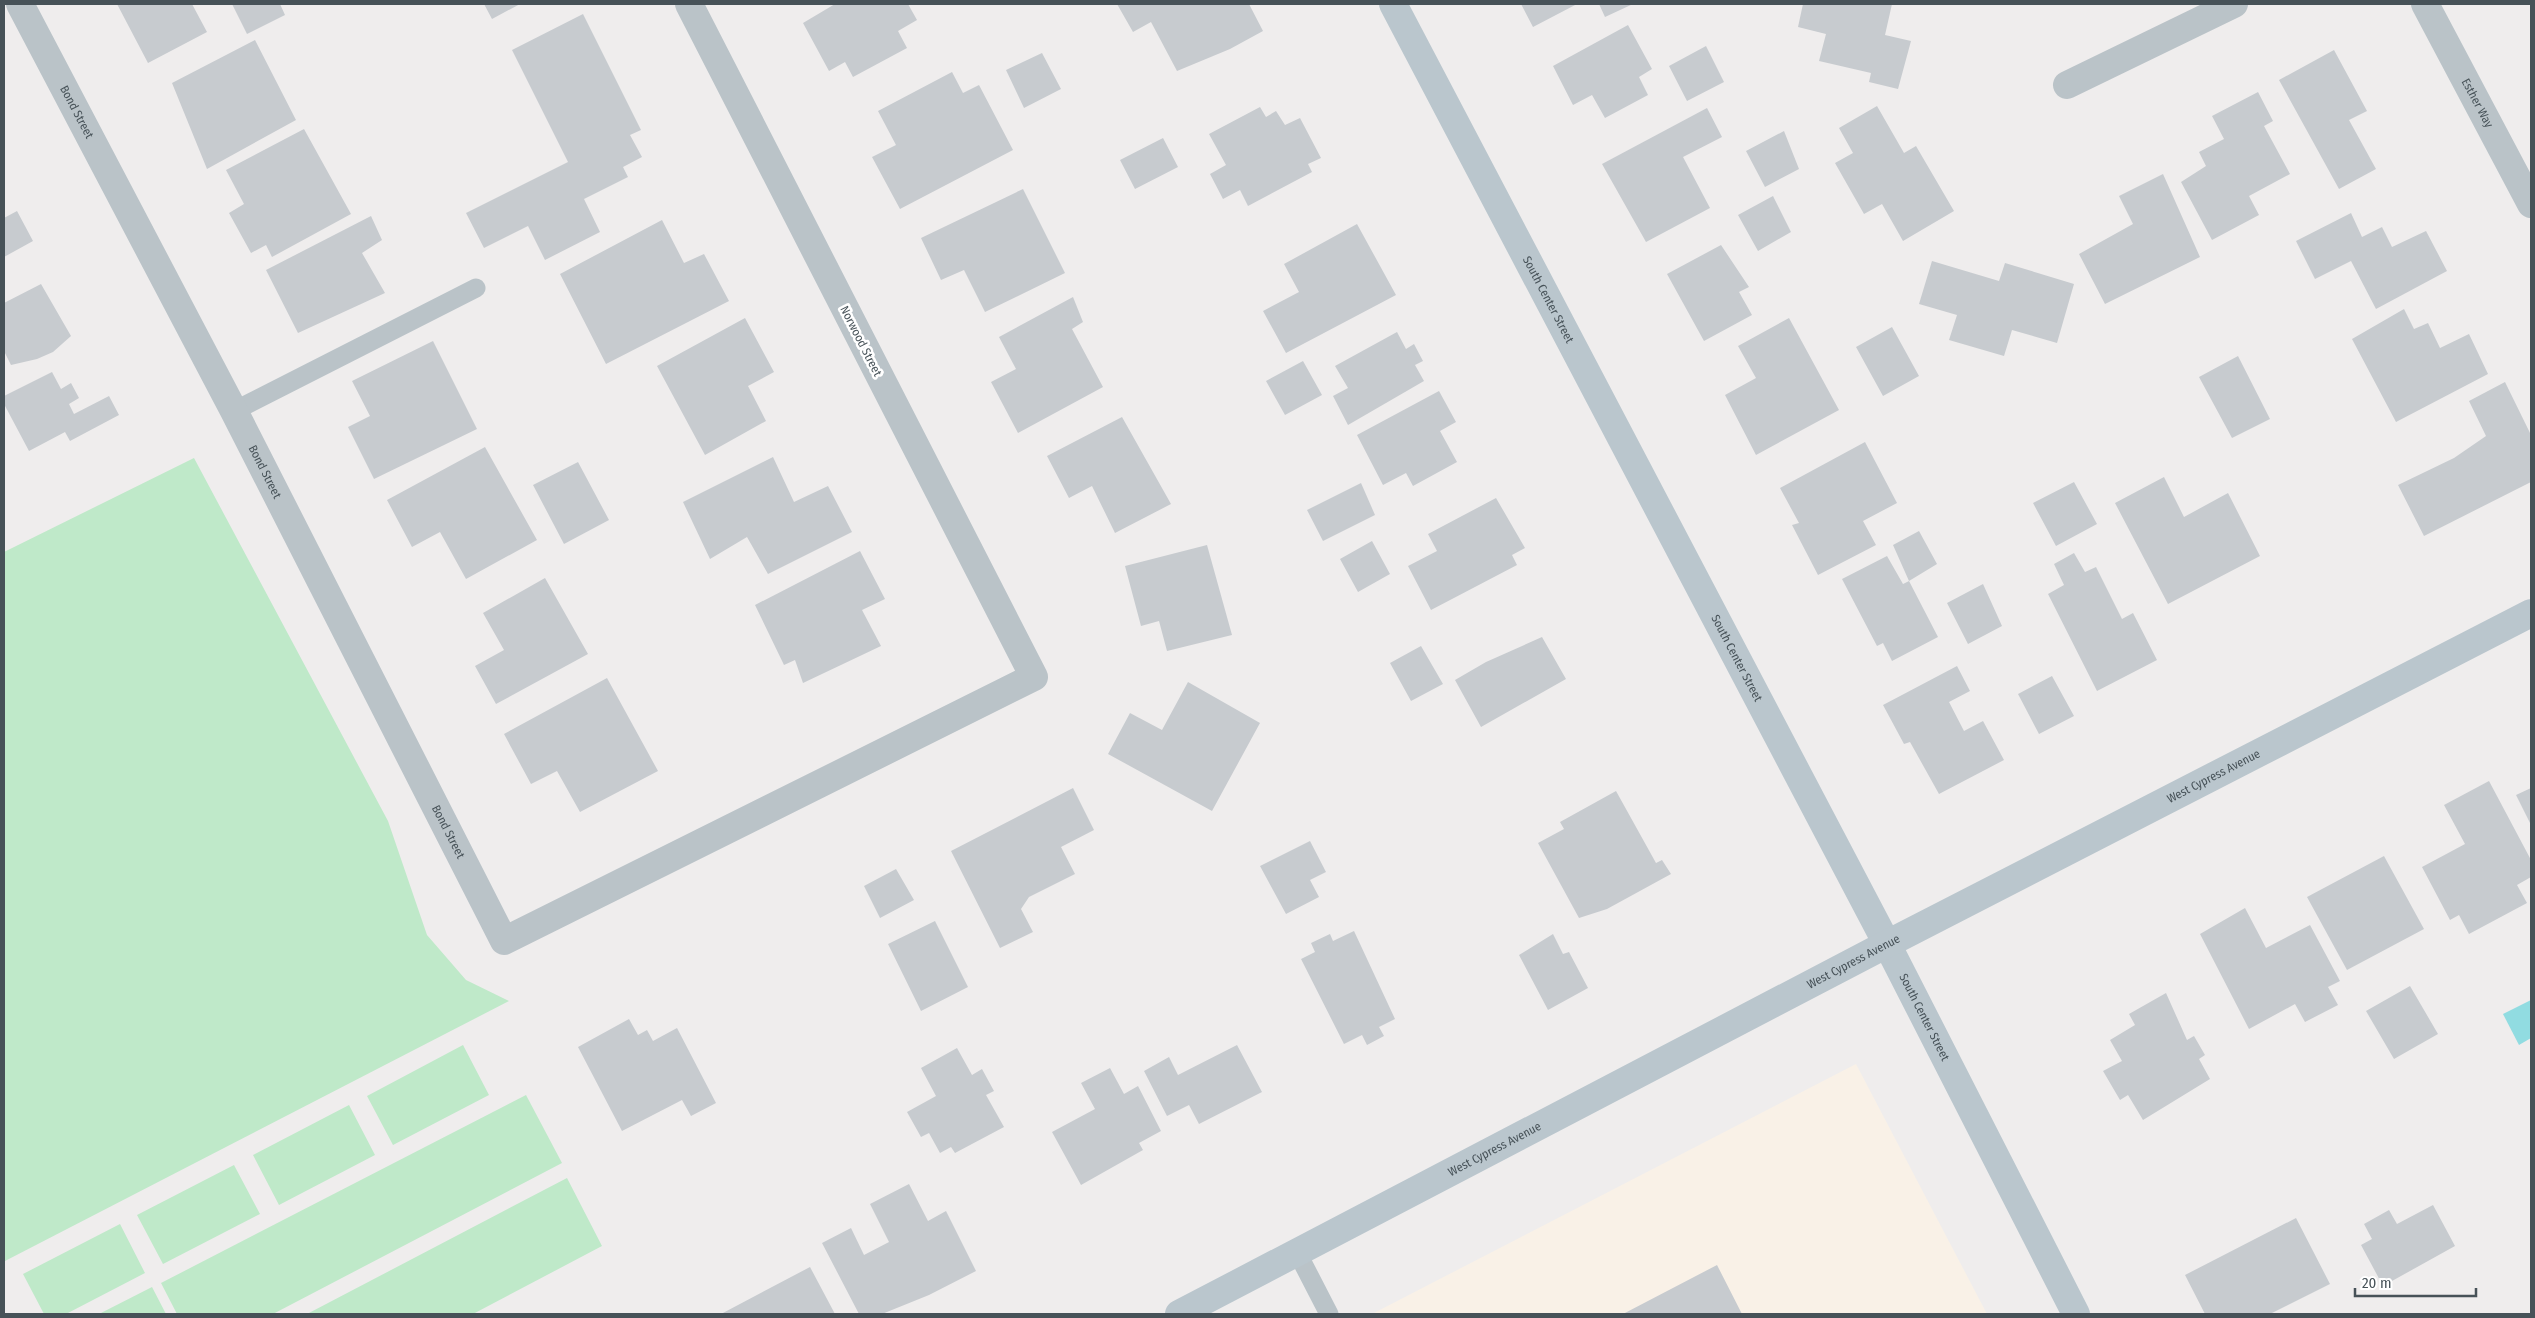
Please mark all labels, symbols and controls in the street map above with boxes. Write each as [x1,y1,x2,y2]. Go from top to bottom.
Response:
street label: Esther Way [2459,76,2496,131]
street label: Bond Street [57,83,97,141]
street label: South Center Street [1520,254,1577,345]
street label: Norwood Street [837,304,885,379]
street label: Bond Street [246,443,284,501]
street label: South Center Street [1708,612,1765,704]
street label: West Cypress Avenue [2165,746,2263,806]
street label: Bond Street [429,803,468,861]
street label: West Cypress Avenue [1805,932,1902,992]
street label: South Center Street [1896,971,1952,1063]
street label: West Cypress Avenue [1446,1119,1543,1179]
scale bar [2355,1266,2476,1298]
text: 20 m [2362,1274,2392,1292]

